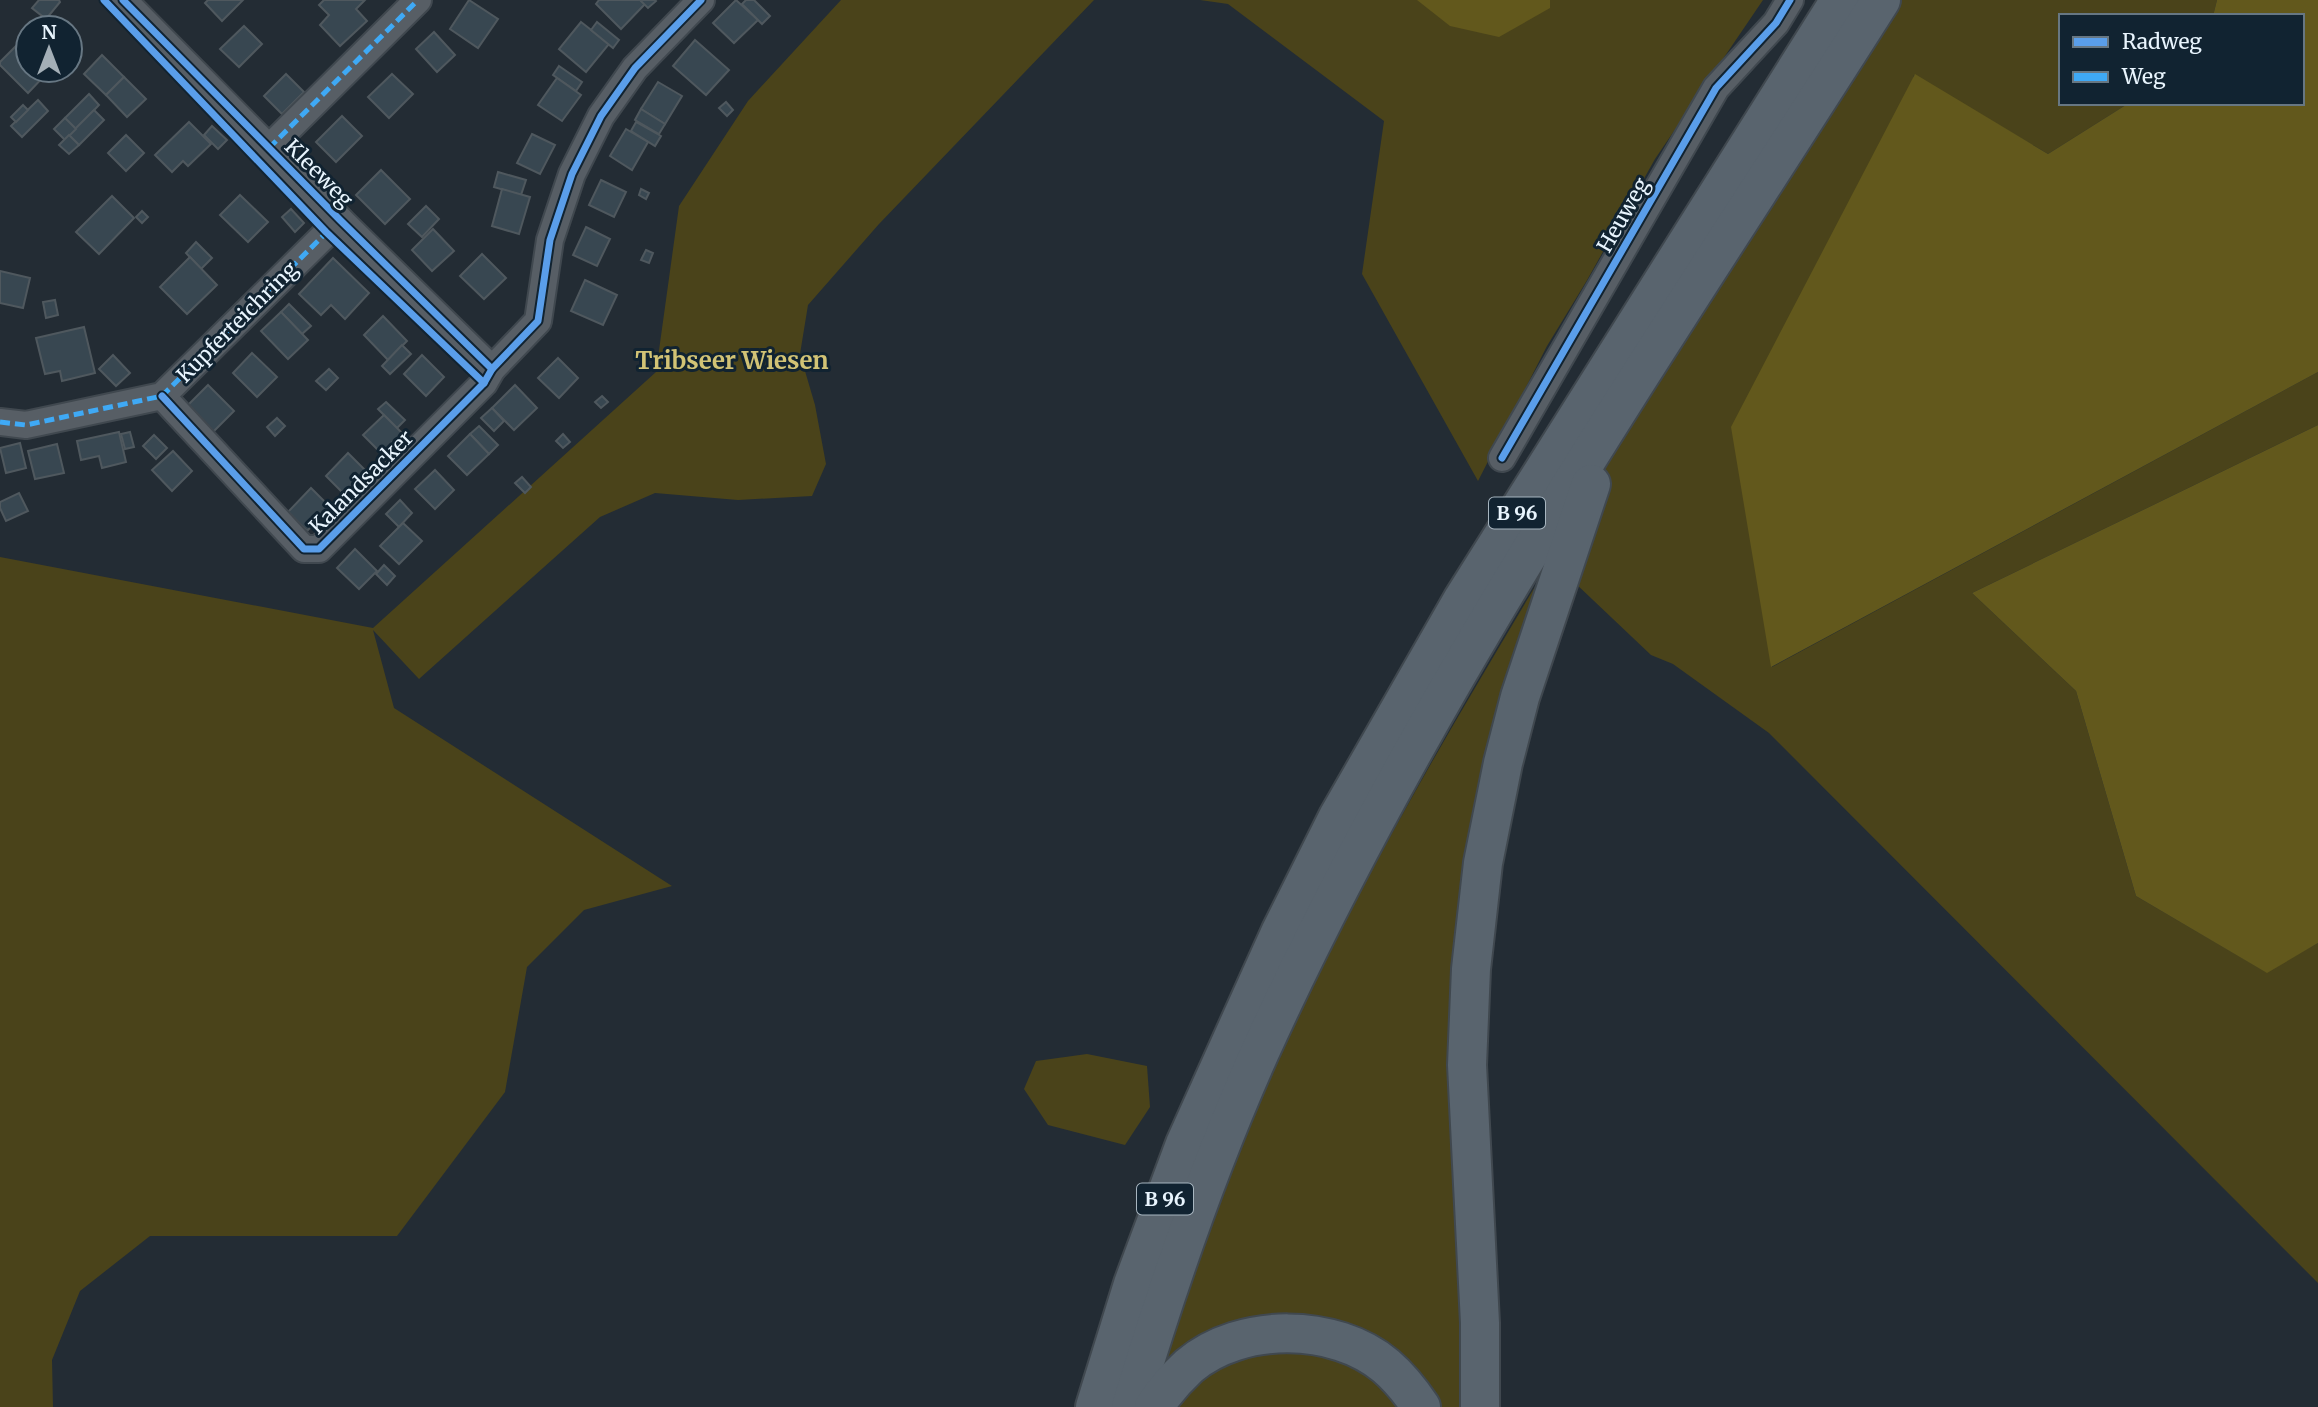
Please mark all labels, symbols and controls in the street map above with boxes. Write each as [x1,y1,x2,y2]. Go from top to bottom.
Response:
north arrow [14,14,84,84]
legend [2059,14,2304,105]
text: N [41,20,57,44]
text: Radweg [2122,28,2202,55]
text: Weg [2121,63,2166,90]
street label: Kleeweg [279,133,359,213]
street label: Heuweg [1591,173,1655,257]
street label: Kupferteichring [171,255,304,388]
district label: Tribseer Wiesen [635,345,829,376]
street label: Kalandsacker [303,424,419,540]
road number: B 96 [1489,498,1545,528]
road number: B 96 [1137,1184,1193,1214]

